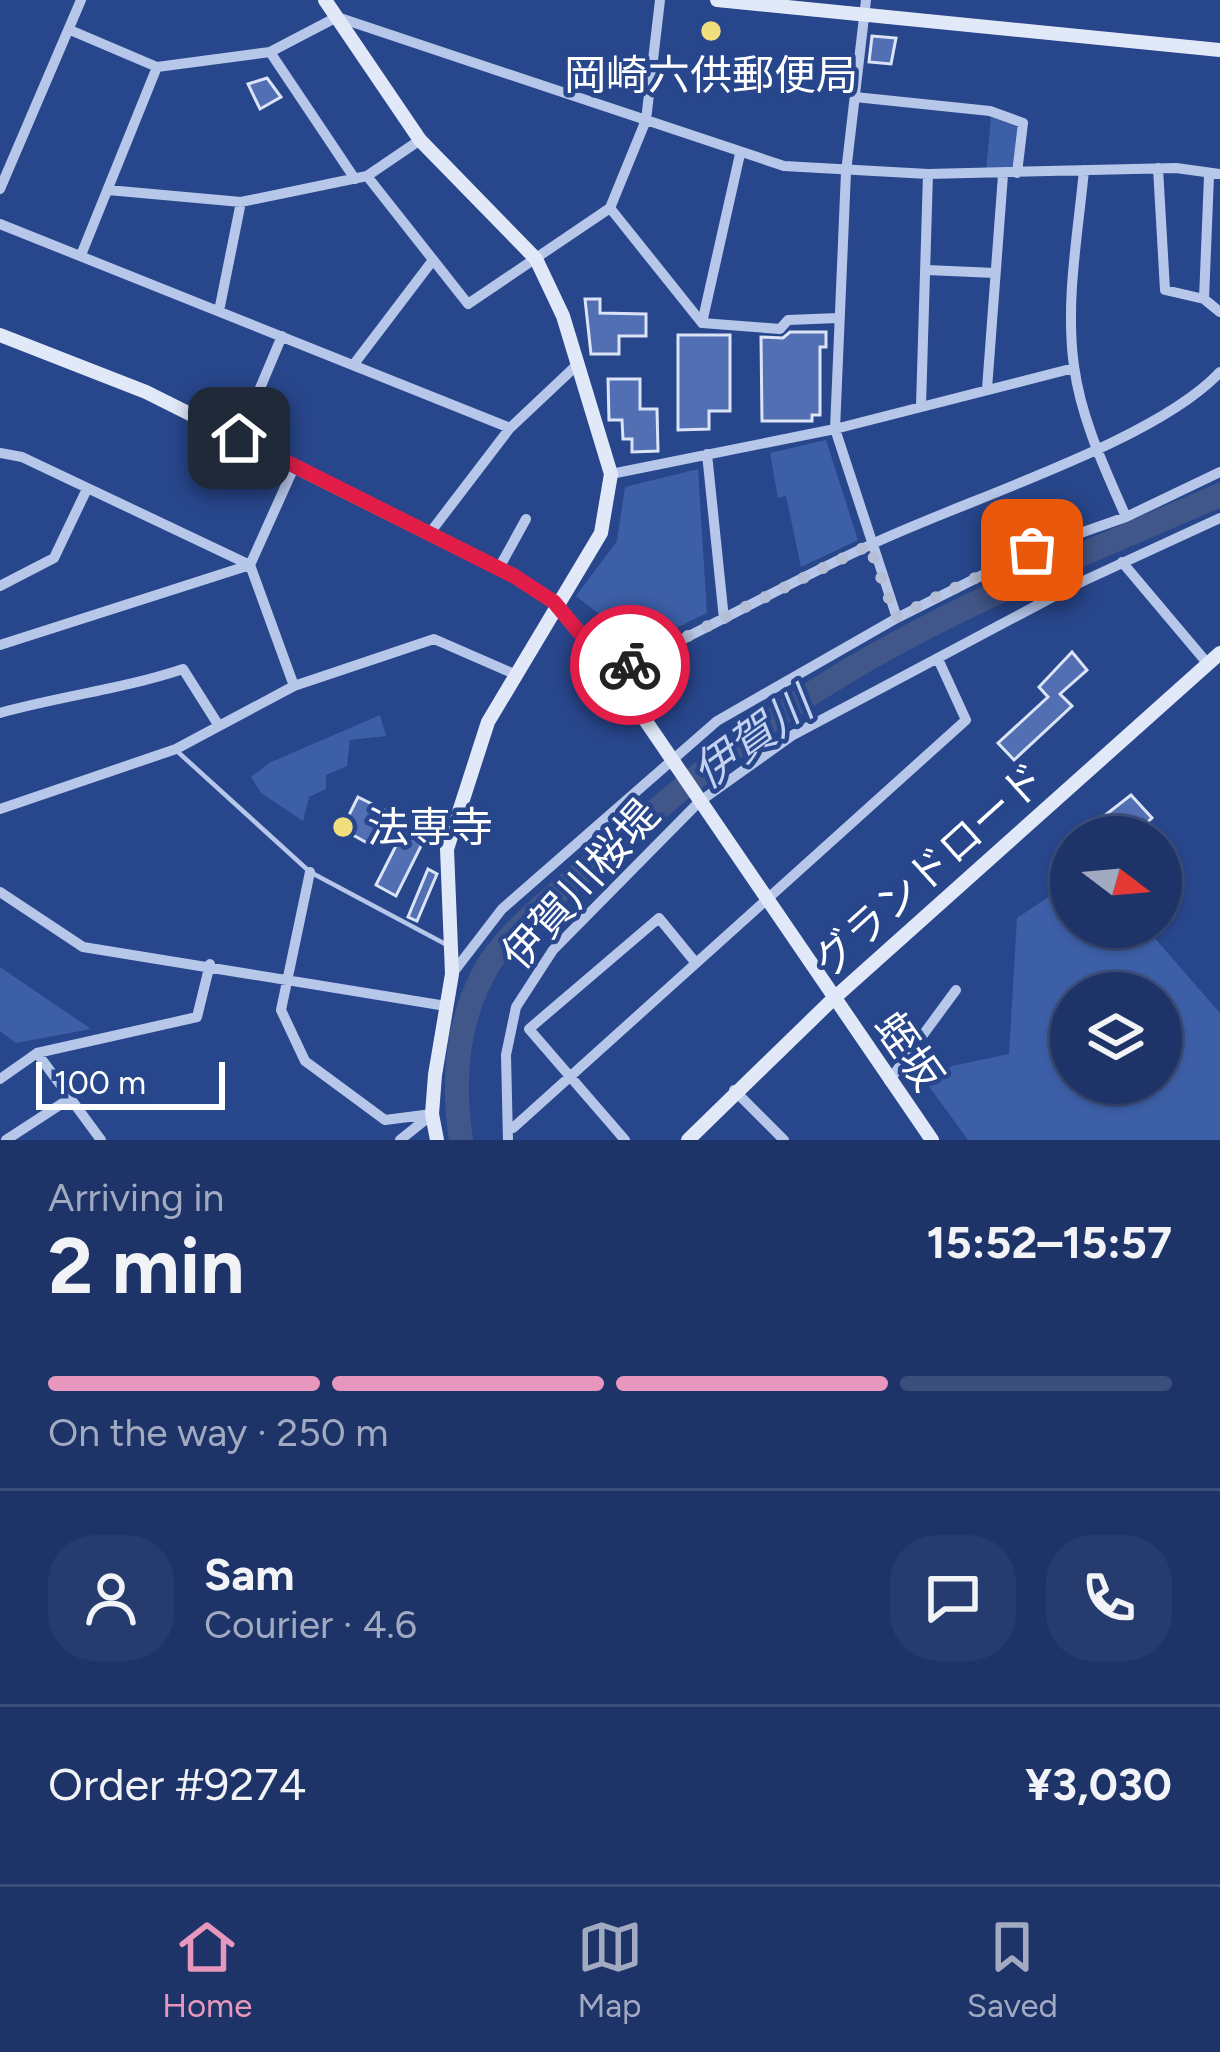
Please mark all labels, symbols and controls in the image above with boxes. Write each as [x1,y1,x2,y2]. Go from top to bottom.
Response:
marker: 岡崎六供郵便局 [698,18,724,44]
place label: 岡崎六供郵便局 [564,50,858,101]
pin [188,387,290,489]
icon: home [206,405,272,471]
pin [981,499,1083,601]
icon: bag [999,517,1065,583]
courier [570,605,690,725]
icon: bike [597,632,663,698]
water label: 伊賀川 [682,674,826,800]
street label: グランドロード [803,752,1056,987]
street label: 伊賀川桜堤 [491,789,670,979]
place label: 法専寺 [367,802,493,853]
marker: 法専寺 [330,814,356,840]
north arrow [1050,816,1182,948]
map controls [1050,816,1182,1104]
button: layers [1050,972,1182,1104]
street label: 蛭坂 [864,1002,954,1100]
scale bar [36,1056,225,1109]
text: 100 m [54,1063,146,1102]
text: Arriving in [48,1174,224,1221]
text: 15:52–15:57 [927,1215,1172,1269]
text: 2 min [48,1219,244,1313]
text: On the way · 250 m [48,1409,389,1456]
button: person [48,1535,174,1661]
button: chat [890,1535,1016,1661]
button: phone [1046,1535,1172,1661]
text: Sam [204,1547,295,1601]
text: Courier · 4.6 [204,1601,417,1648]
text: Order #9274 [48,1757,306,1811]
text: ¥3,030 [1025,1757,1172,1811]
tab: Home [162,1914,252,2025]
tab: Map [577,1914,643,2025]
tab: Saved [967,1914,1058,2025]

